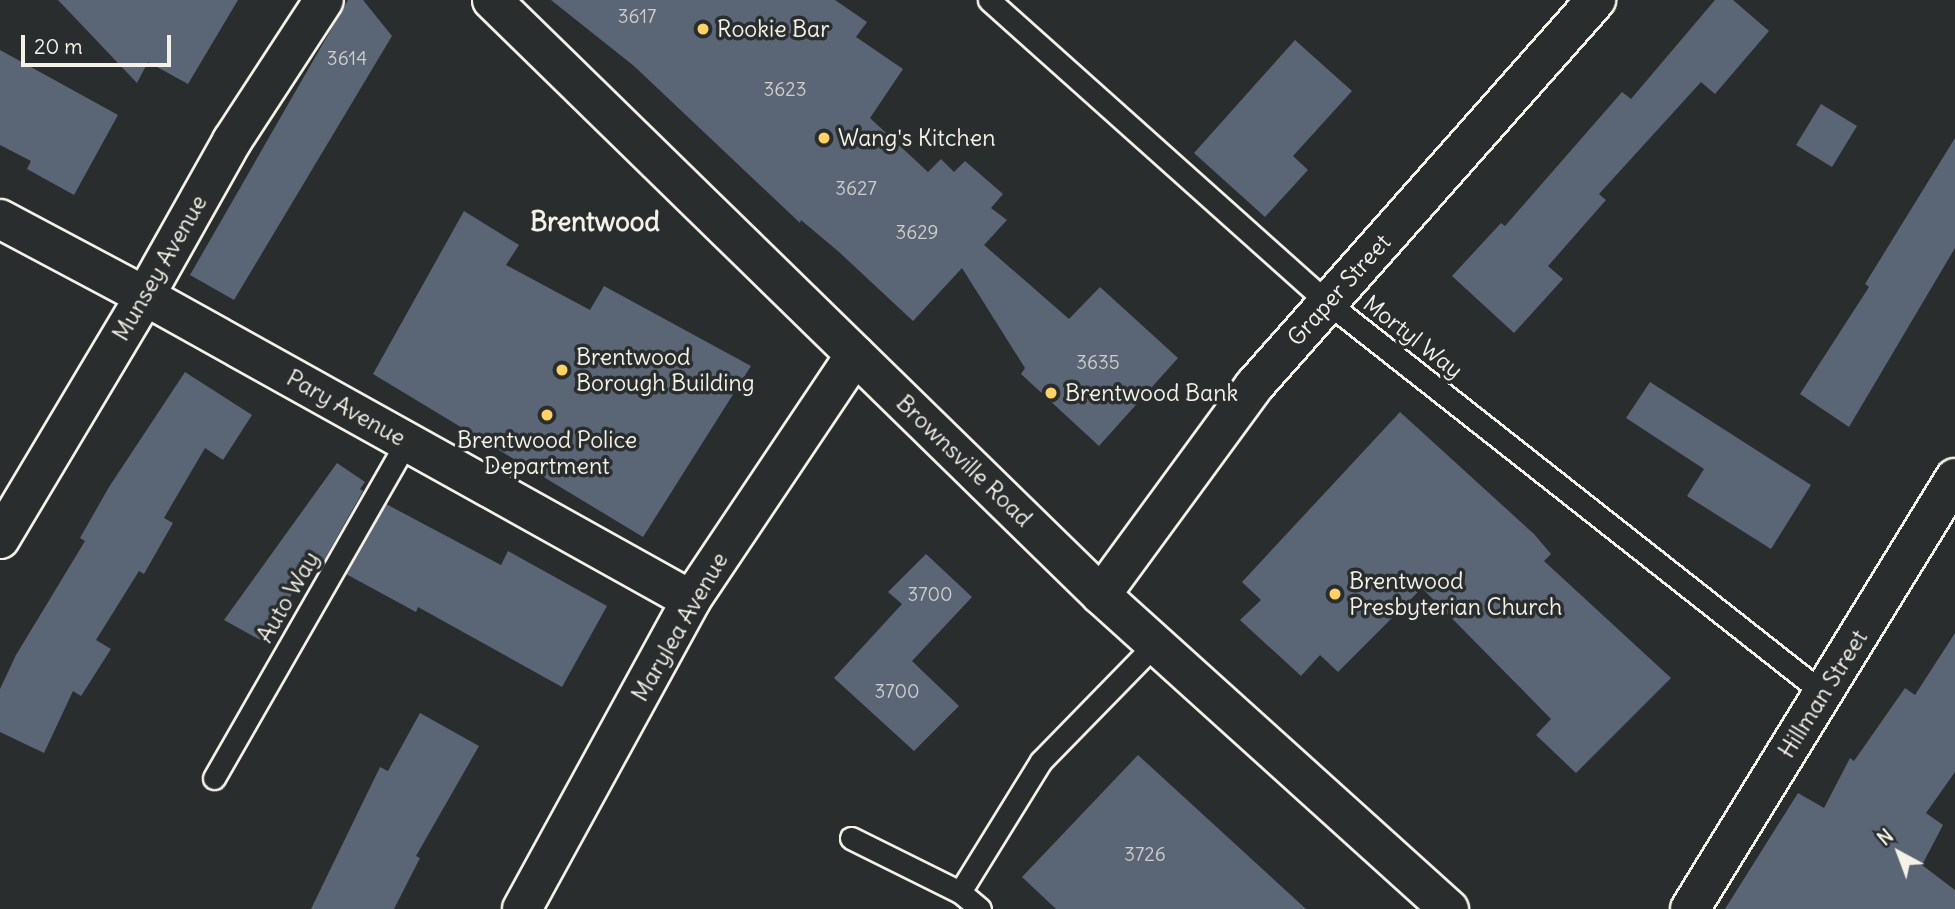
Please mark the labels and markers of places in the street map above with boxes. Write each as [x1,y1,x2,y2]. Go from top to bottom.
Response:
place label: Rookie Bar [717,15,830,43]
marker: Rookie Bar [695,21,711,37]
place label: Wang's Kitchen [838,124,996,152]
marker: Wang's Kitchen [816,130,832,146]
place label: Brentwood Borough Building [576,343,755,397]
marker: Brentwood Borough Building [554,362,570,378]
place label: Brentwood Bank [1065,379,1238,407]
marker: Brentwood Bank [1043,385,1059,401]
marker: Brentwood Police Department [539,407,555,423]
place label: Brentwood Police Department [457,426,637,480]
place label: Brentwood Presbyterian Church [1349,567,1562,621]
marker: Brentwood Presbyterian Church [1327,586,1343,602]

